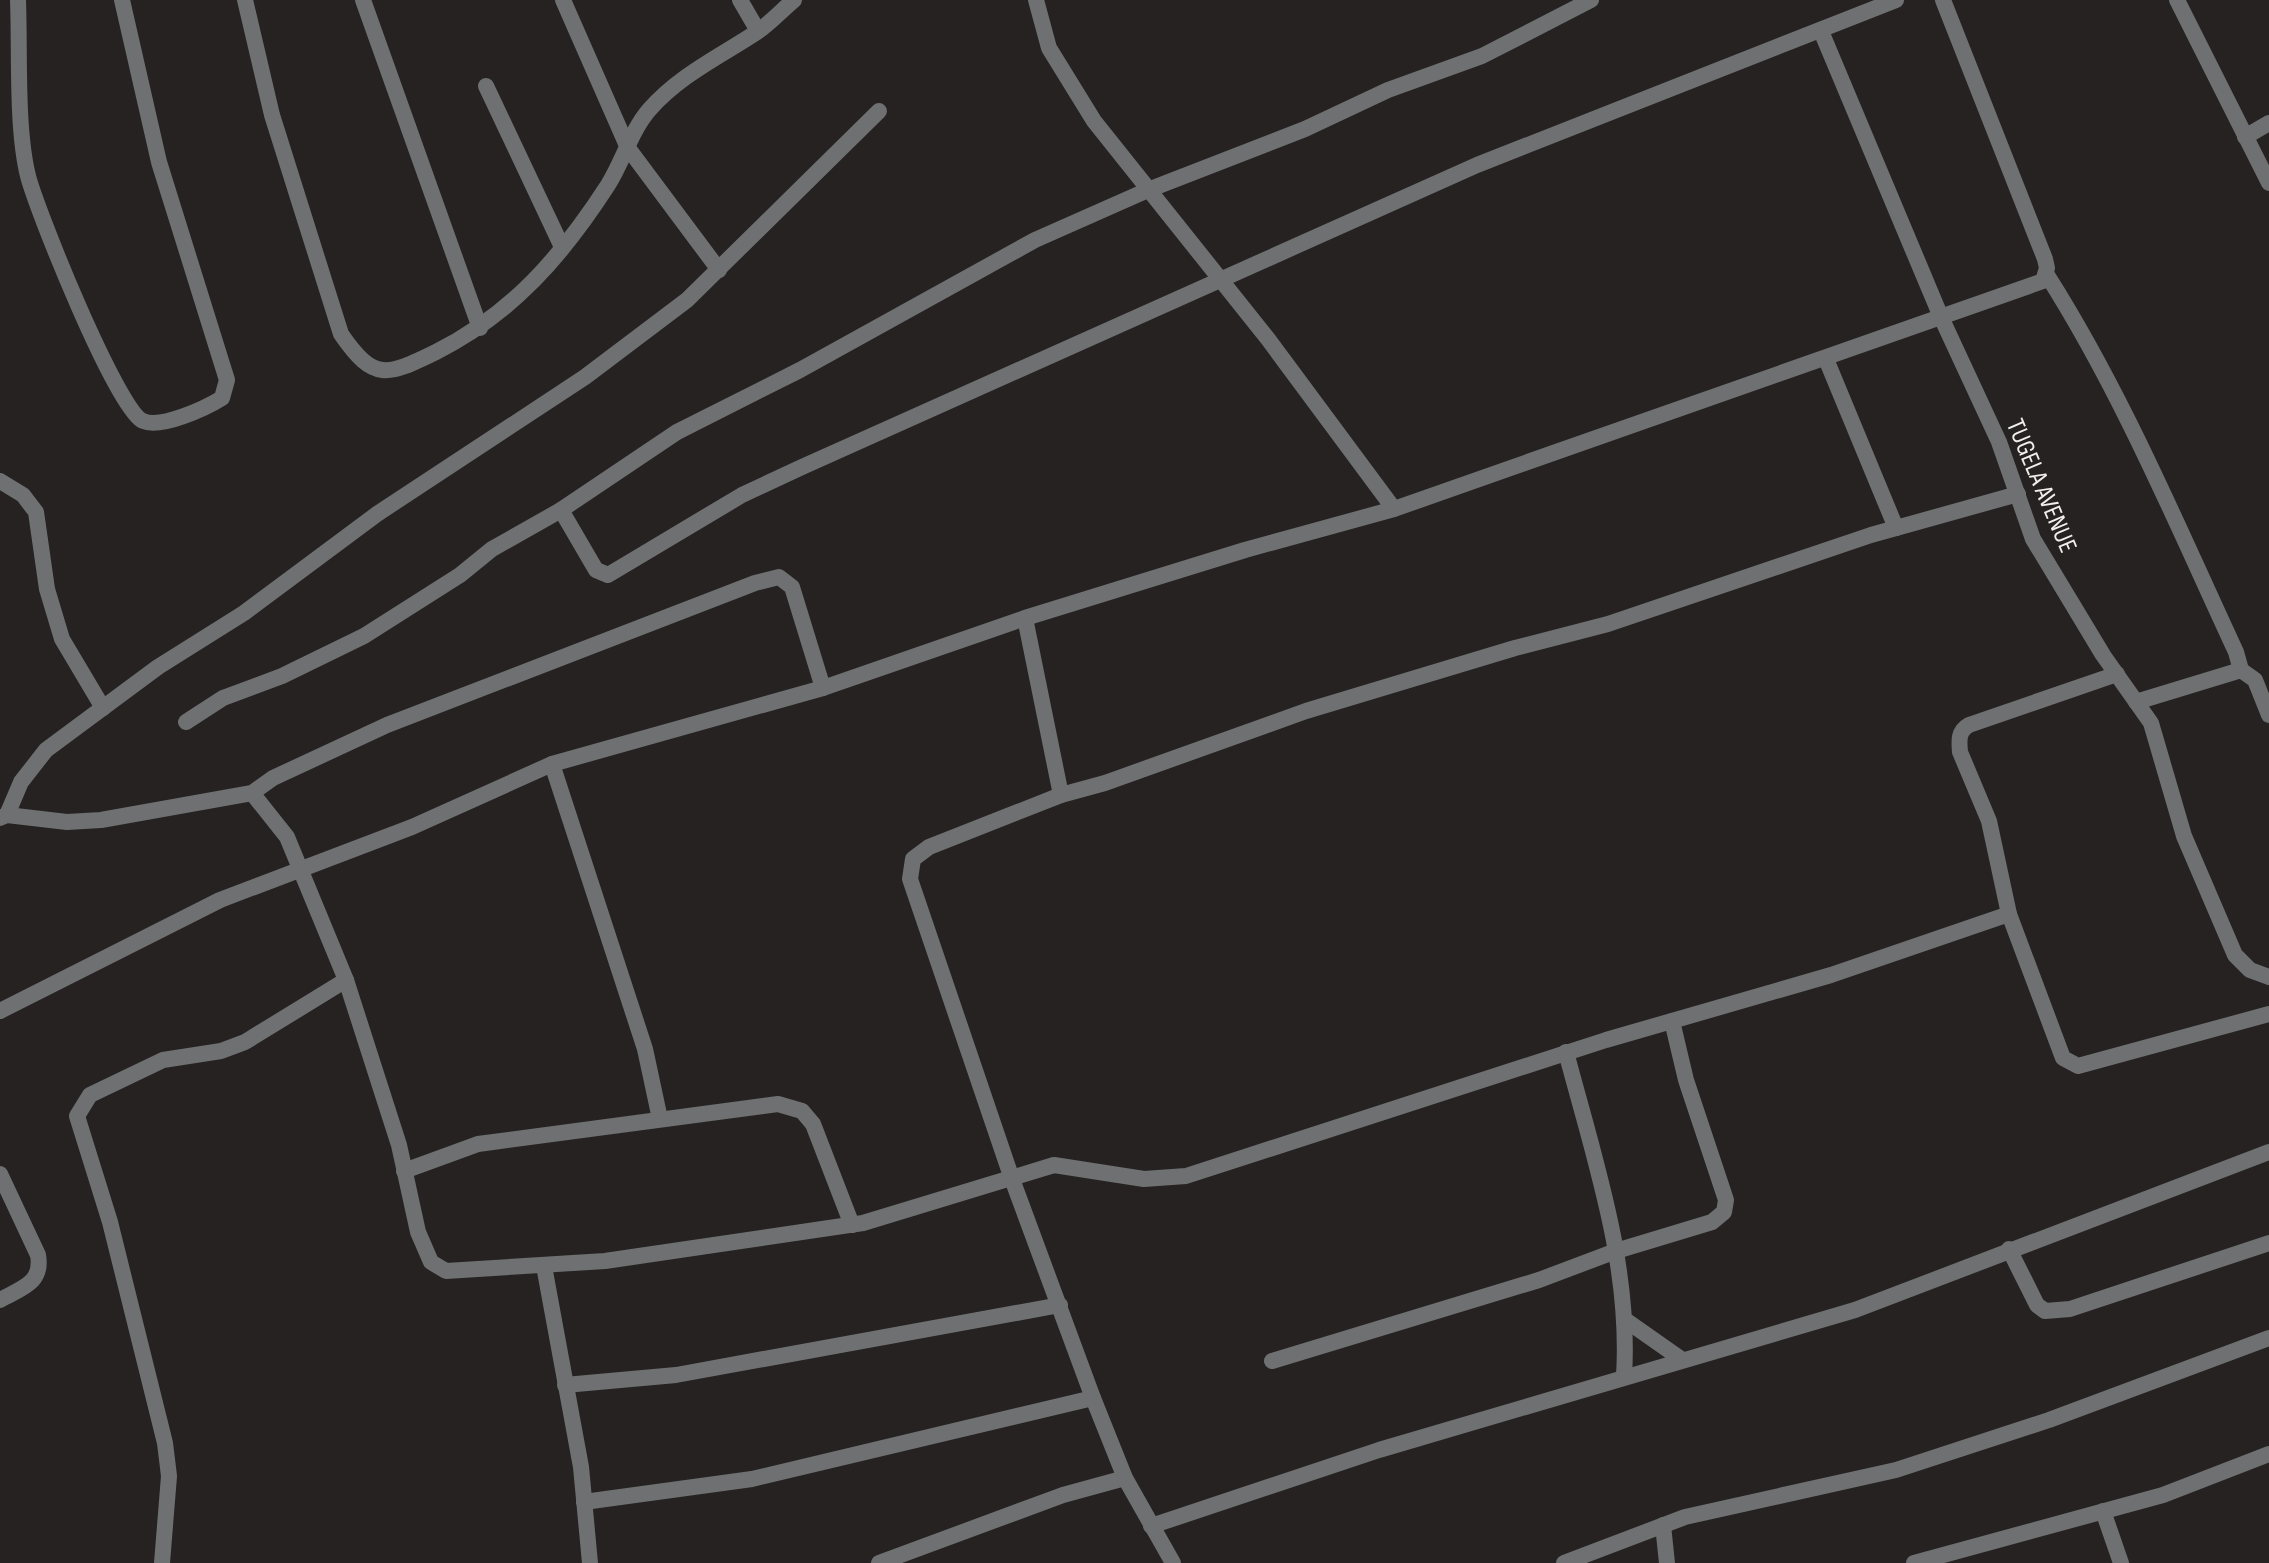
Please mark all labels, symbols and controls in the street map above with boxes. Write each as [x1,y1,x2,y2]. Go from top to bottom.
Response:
street label: TUGELA AVENUE [1999,415,2083,557]

